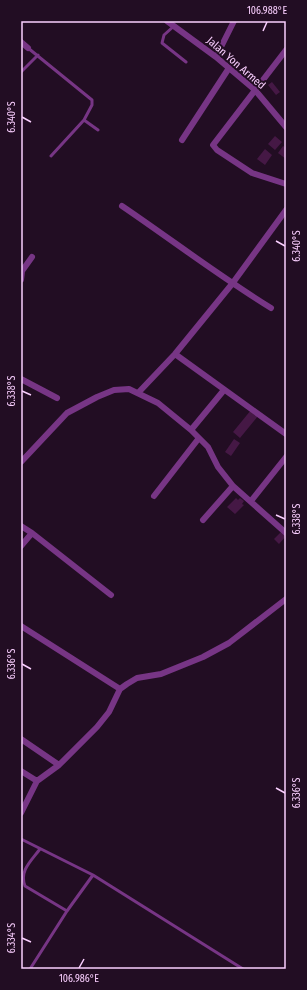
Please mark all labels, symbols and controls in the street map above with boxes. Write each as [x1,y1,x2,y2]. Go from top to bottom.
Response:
text: 106.988°E [247,5,287,17]
street label: Jalan Yon Armed [204,34,268,92]
text: 6.340°S [6,101,18,133]
text: 6.340°S [291,230,303,262]
text: 6.338°S [6,376,18,406]
text: 6.338°S [291,504,303,534]
text: 6.336°S [6,649,18,679]
text: 6.336°S [291,778,303,808]
text: 6.334°S [6,923,18,953]
text: 106.986°E [59,973,99,985]

